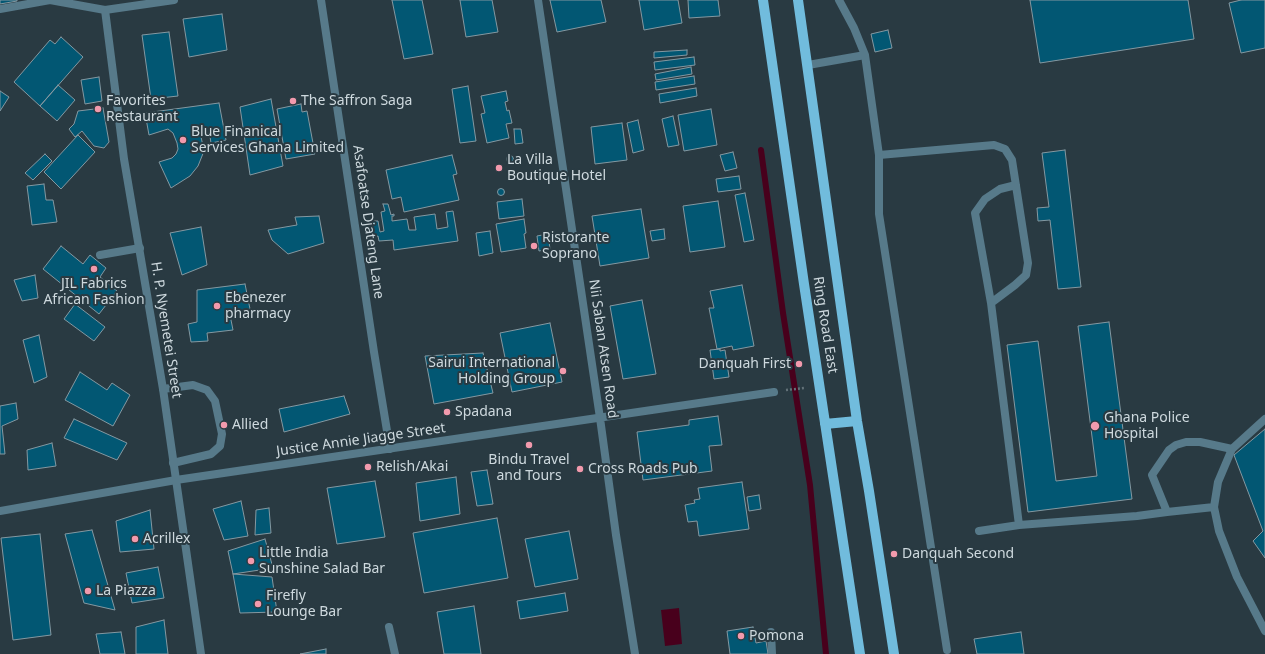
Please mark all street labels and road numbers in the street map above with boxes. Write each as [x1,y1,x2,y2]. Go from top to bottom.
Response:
street label: Asafoatse Djateng Lane [349,144,387,300]
street label: H. P. Nyemetei Street [147,261,185,399]
street label: Ring Road East [809,275,841,375]
street label: Nii Saban Atsen Road [585,278,621,420]
street label: Justice Annie Jiagge Street [275,420,447,460]

